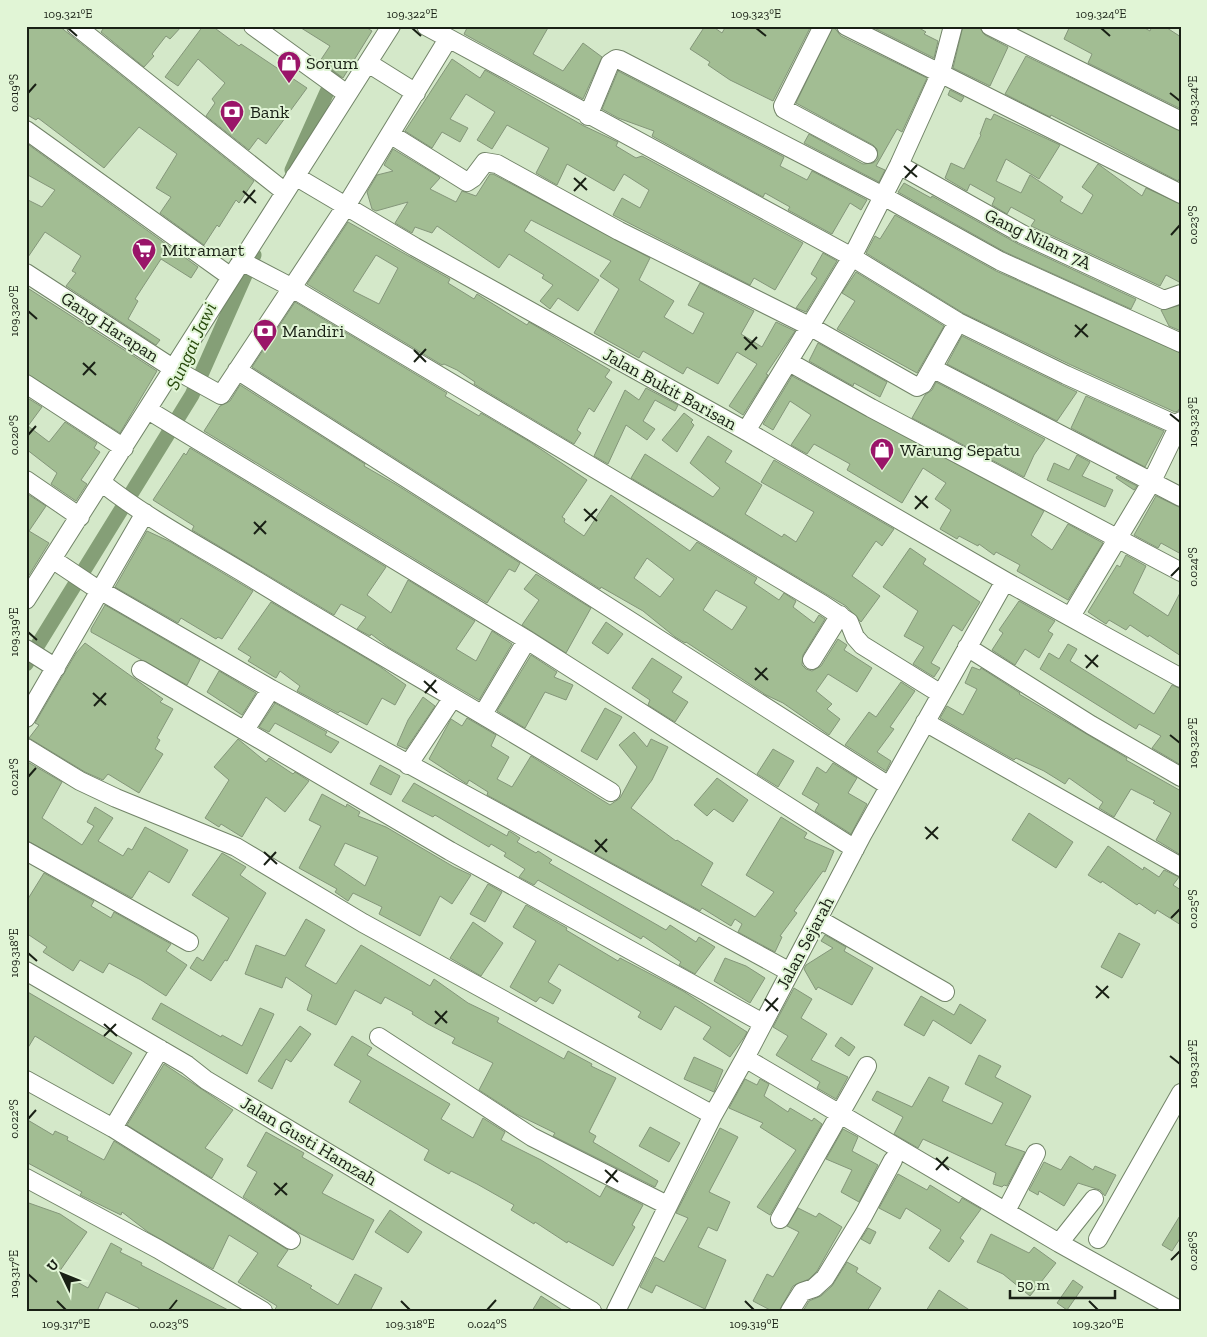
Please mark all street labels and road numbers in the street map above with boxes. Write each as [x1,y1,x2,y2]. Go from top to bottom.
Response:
street label: Gang Nilam 7A [981,204,1095,274]
street label: Gang Harapan [57,287,164,367]
street label: Jalan Bukit Barisan [599,343,741,435]
street label: Jalan Sejarah [771,893,839,993]
street label: Jalan Gusti Hamzah [237,1092,381,1190]

